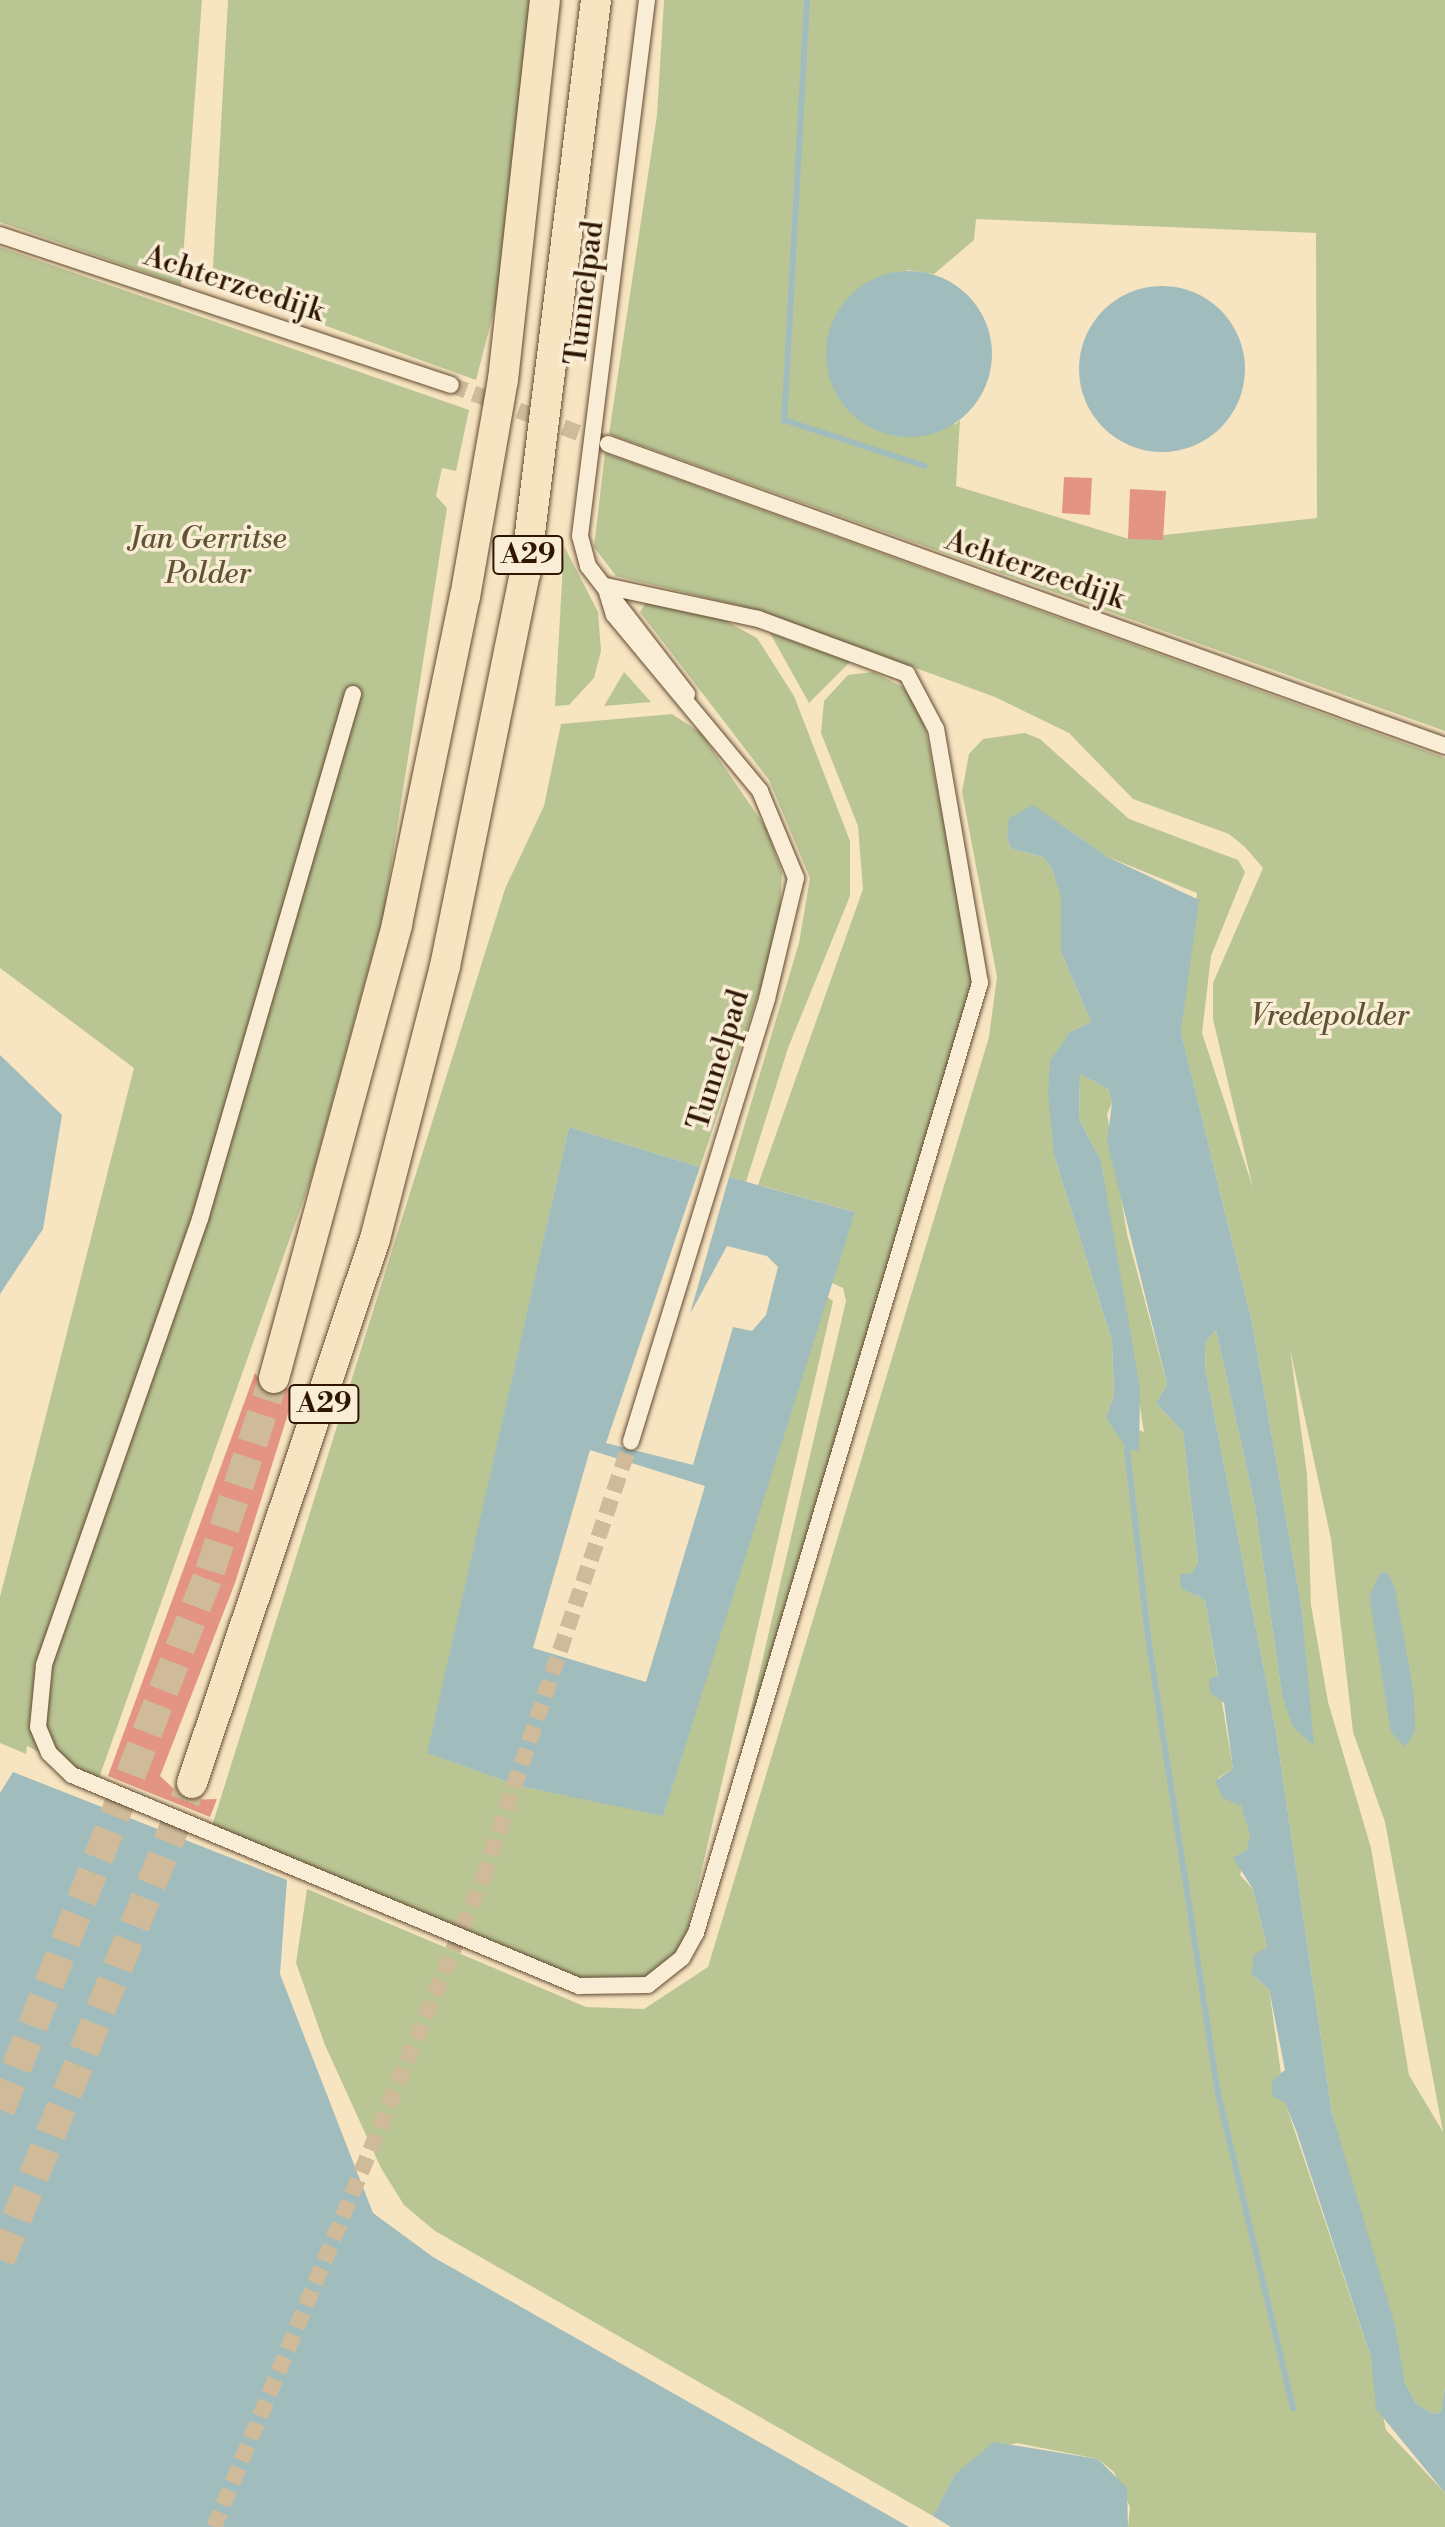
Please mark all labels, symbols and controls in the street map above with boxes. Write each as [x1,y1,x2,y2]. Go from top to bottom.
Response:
street label: Tunnelpad [558,219,612,367]
street label: Achterzeedijk [139,238,329,330]
park label: Jan Gerritse Polder [129,521,287,592]
street label: Achterzeedijk [940,522,1130,618]
road number: A29 [492,531,564,579]
street label: Tunnelpad [681,985,757,1135]
park label: Vredepolder [1251,998,1409,1034]
road number: A29 [288,1380,360,1428]

